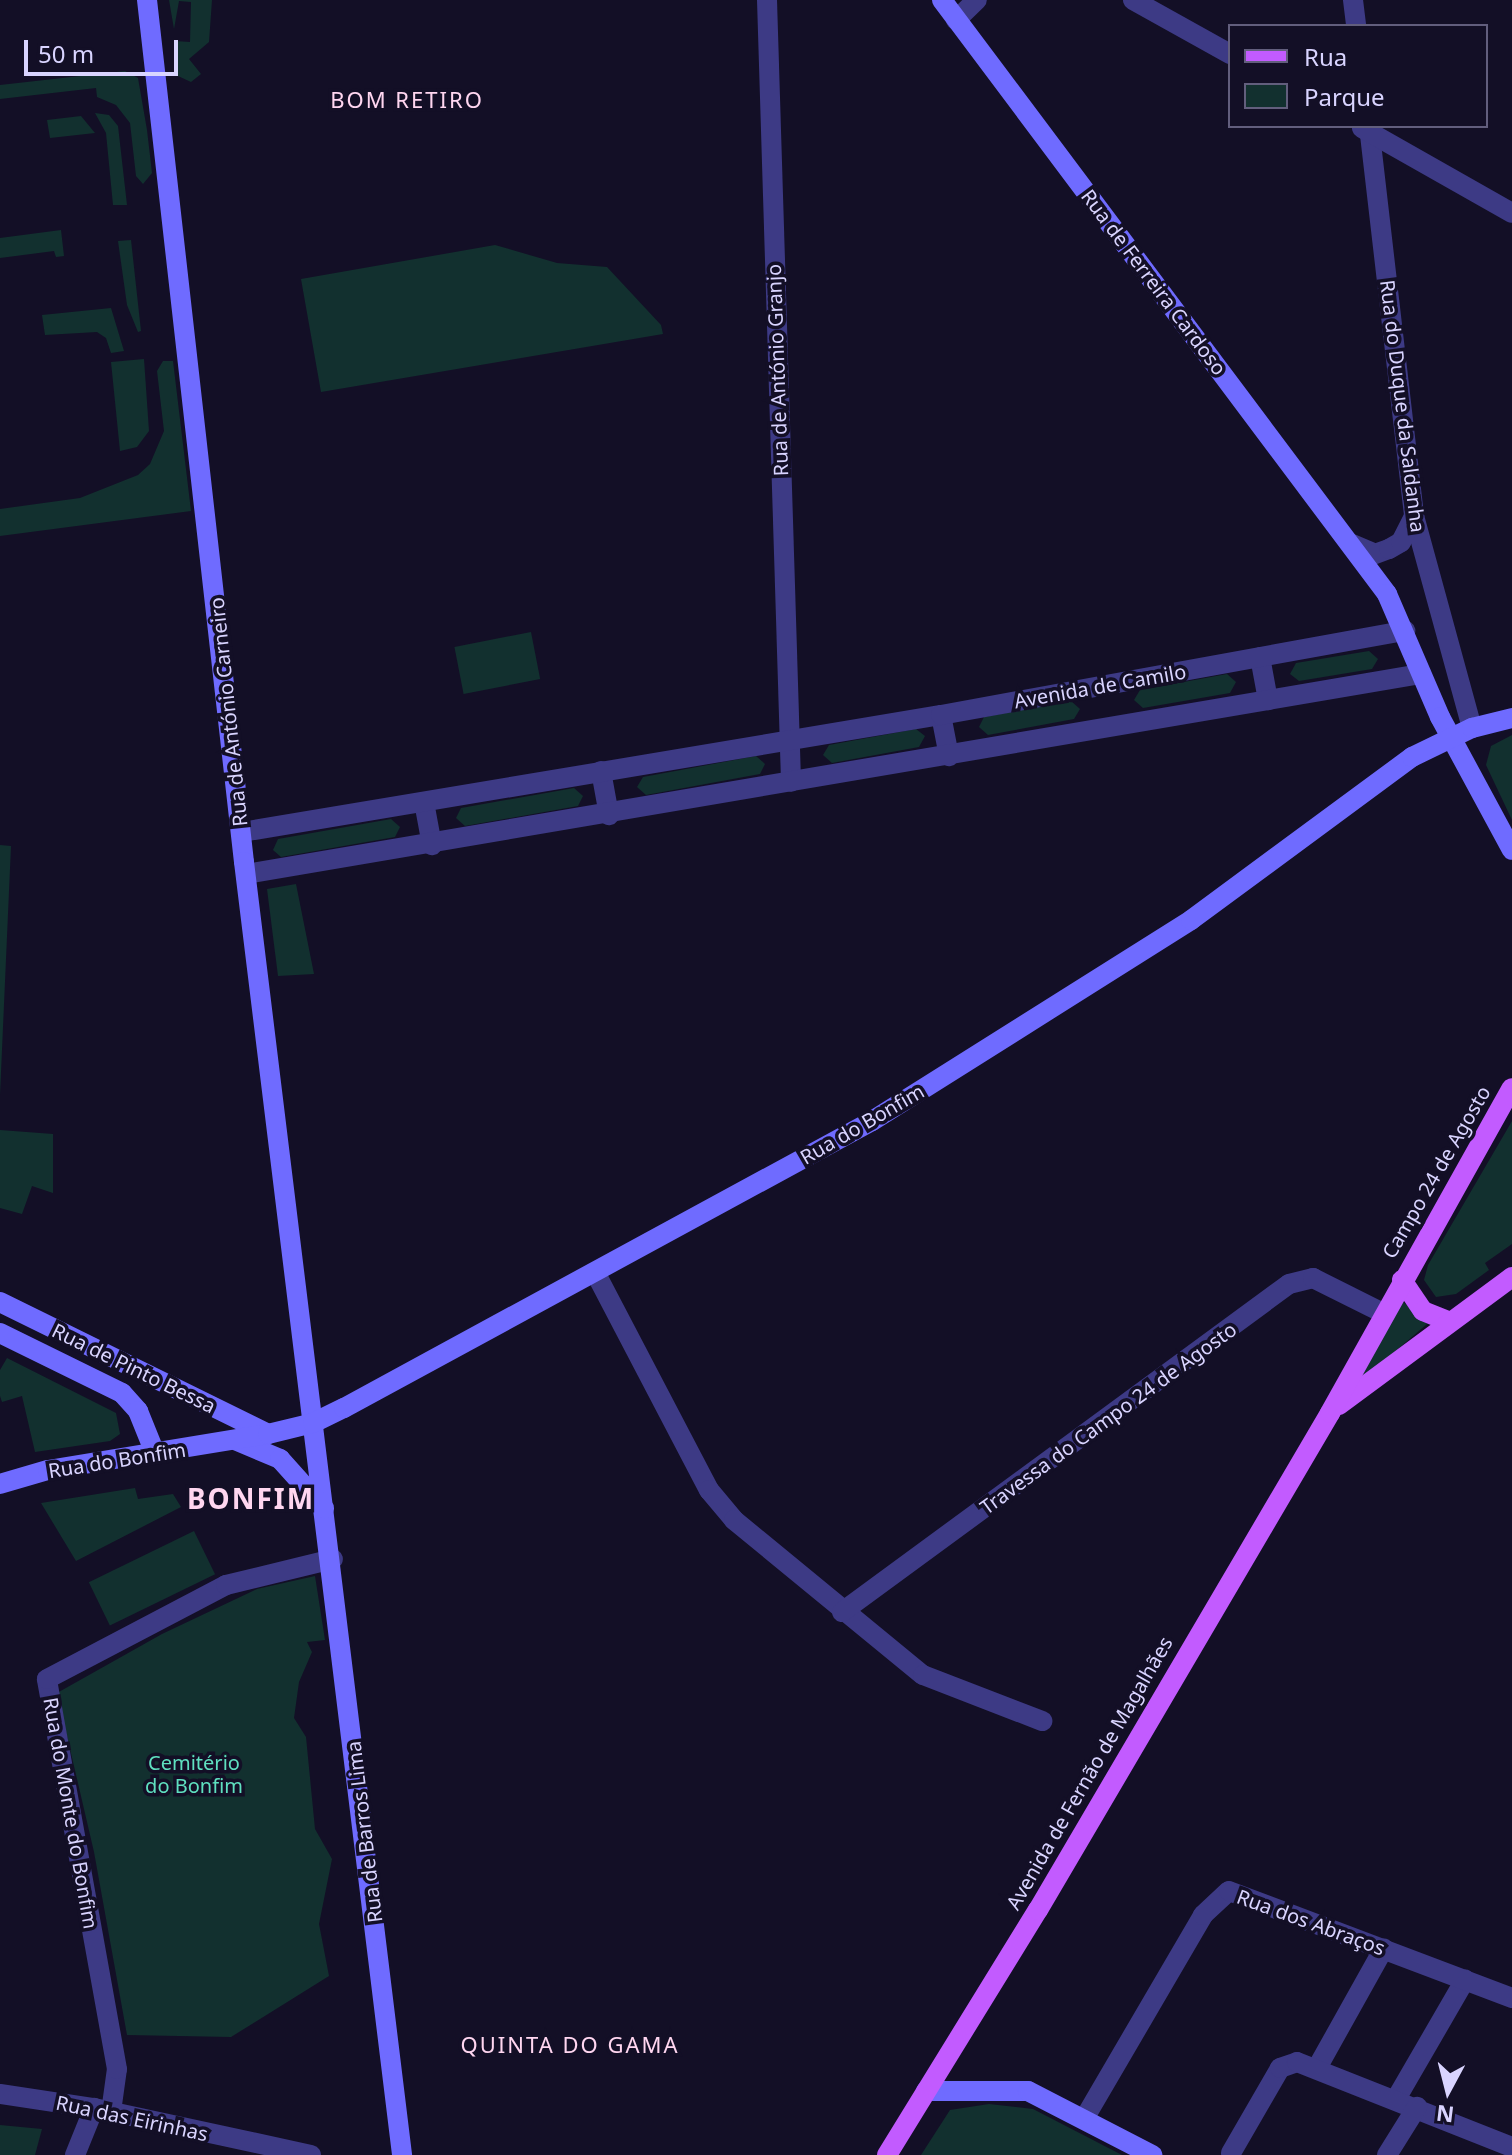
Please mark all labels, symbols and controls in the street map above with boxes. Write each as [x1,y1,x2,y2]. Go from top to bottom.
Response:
scale bar [28,24,182,74]
legend [1228,24,1488,128]
text: 50 m [38,37,94,70]
text: Rua [1304,40,1347,73]
text: Parque [1304,80,1385,113]
district label: BOM RETIRO [330,87,484,113]
street label: Rua de Ferreira Cardoso [1076,184,1232,380]
street label: Rua de António Granjo [761,263,793,477]
street label: Rua do Duque da Saldanha [1376,278,1430,534]
street label: Rua de António Carneiro [204,596,252,828]
street label: Avenida de Camilo [1012,659,1188,713]
street label: Rua do Bonfim [796,1079,928,1169]
street label: Campo 24 de Agosto [1377,1082,1495,1262]
street label: Travessa do Campo 24 de Agosto [975,1317,1241,1519]
street label: Rua de Pinto Bessa [48,1318,220,1418]
street label: Rua do Bonfim [46,1437,188,1483]
district label: BONFIM [187,1481,315,1515]
street label: Avenida de Fernão de Magalhães [1001,1632,1177,1914]
street label: Rua do Monte do Bonfim [39,1695,103,1931]
street label: Rua de Barros Lima [341,1740,387,1924]
park label: Cemitério do Bonfim [145,1750,243,1797]
street label: Rua dos Abraços [1234,1884,1388,1960]
district label: QUINTA DO GAMA [461,2032,679,2058]
north arrow [1408,2051,1488,2131]
street label: Rua das Eirinhas [54,2090,210,2146]
text: N [1434,2099,1456,2131]

